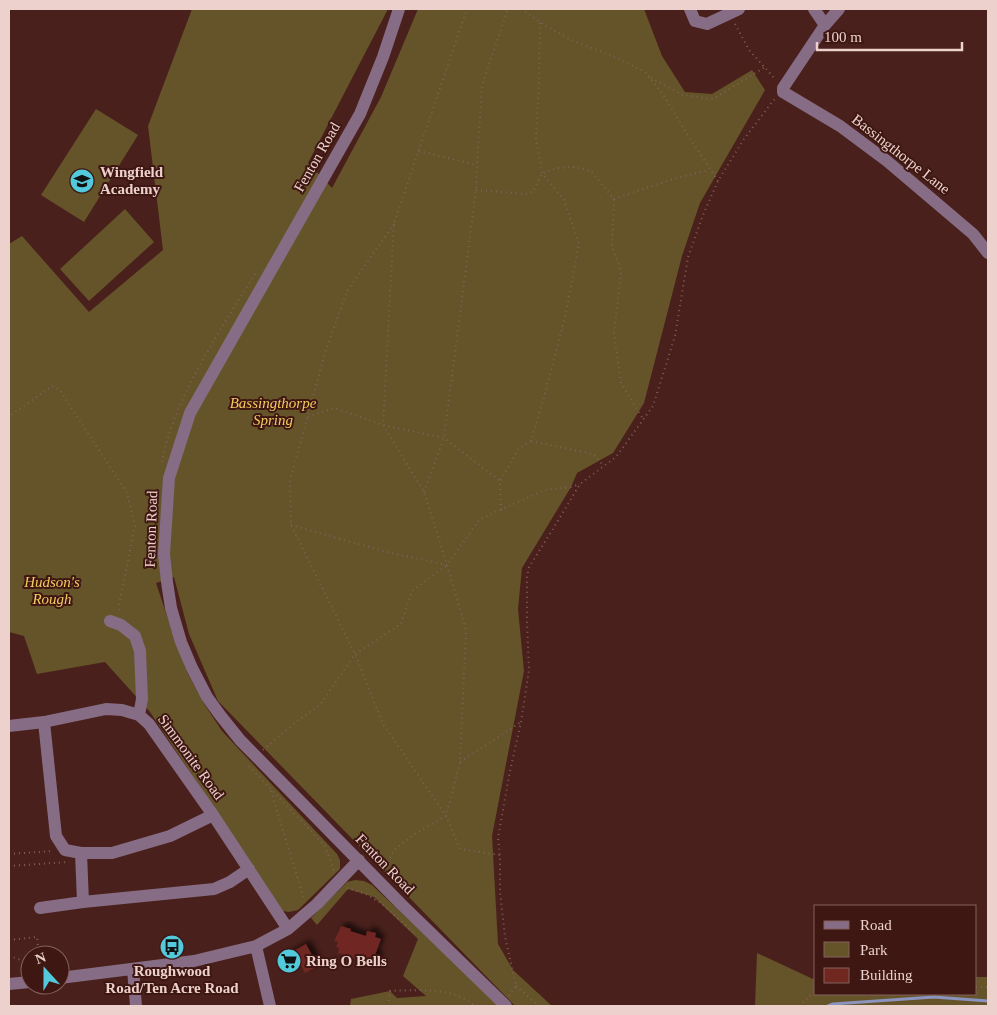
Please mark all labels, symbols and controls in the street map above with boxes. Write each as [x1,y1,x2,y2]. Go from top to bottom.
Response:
scale bar [817,20,962,52]
text: 100 m [824,29,862,45]
street label: Bassingthorpe Lane [849,111,953,197]
street label: Fenton Road [291,119,343,194]
place label: Wingfield Academy [100,164,164,197]
school or university icon: Wingfield Academy [69,168,95,194]
park label: Bassingthorpe Spring [230,395,317,428]
street label: Fenton Road [142,490,160,568]
park label: Hudson's Rough [23,574,80,607]
street label: Simmonite Road [155,711,228,803]
street label: Fenton Road [352,831,418,898]
legend [814,905,977,995]
text: Road [860,917,892,933]
bus stop icon: Roughwood Road/Ten Acre Road [159,934,185,960]
text: Park [860,942,888,958]
north arrow [20,945,70,995]
supermarket icon: Ring O Bells [276,948,302,974]
text: N [33,950,48,967]
place label: Ring O Bells [306,953,387,969]
place label: Roughwood Road/Ten Acre Road [105,963,239,996]
text: Building [860,967,913,983]

